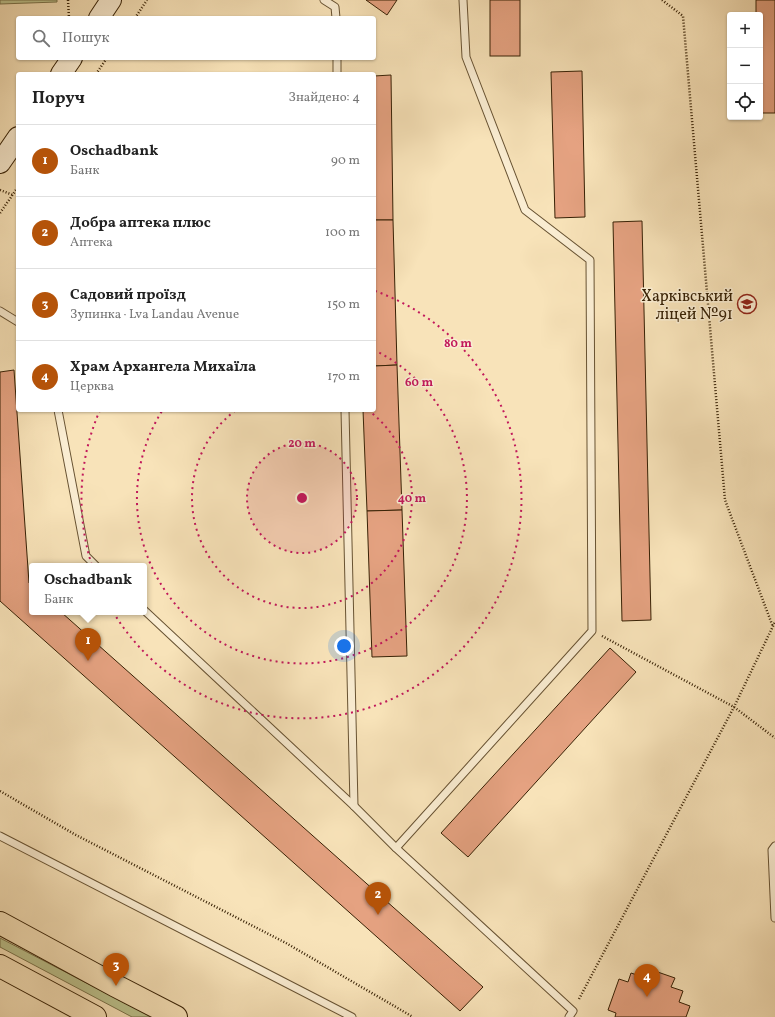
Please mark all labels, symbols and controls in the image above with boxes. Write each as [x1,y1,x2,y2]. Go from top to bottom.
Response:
map controls [727,12,763,120]
button: + [727,12,763,48]
search box [16,16,376,60]
icon: search [30,27,52,49]
text: Пошук [62,28,110,49]
button: − [727,48,763,84]
button: locate [727,84,763,120]
text: Поруч [32,87,85,110]
text: Знайдено: 4 [288,89,360,107]
text: Oschadbank [70,141,158,162]
text: 1 [42,152,48,170]
text: 90 m [331,152,360,170]
text: Банк [70,162,99,180]
text: Добра аптека плюс [70,213,211,234]
text: 2 [42,224,48,242]
text: 100 m [325,224,360,242]
text: Аптека [70,234,113,252]
text: Садовий проїзд [70,285,186,306]
place label: Харківський ліцей №91 [641,286,733,326]
school or university icon: Харківський ліцей №91 [736,293,758,315]
text: 3 [42,296,48,314]
text: 150 m [327,296,360,314]
text: Зупинка · Lva Landau Avenue [70,306,239,324]
text: 80 m [444,336,472,352]
text: Храм Архангела Михаїла [70,357,256,378]
text: 4 [41,368,49,386]
text: 170 m [327,368,360,386]
text: 60 m [405,375,433,391]
text: Церква [70,378,114,396]
text: 20 m [288,436,316,452]
centre of rings [295,491,309,505]
text: 40 m [398,491,427,507]
popup [29,563,147,615]
text: Oschadbank [44,570,132,591]
text: Банк [44,591,73,609]
pin: 1 [75,628,101,661]
your location [334,636,354,656]
pin: 2 [365,882,391,915]
pin: 3 [103,953,129,986]
pin: 4 [634,964,660,997]

